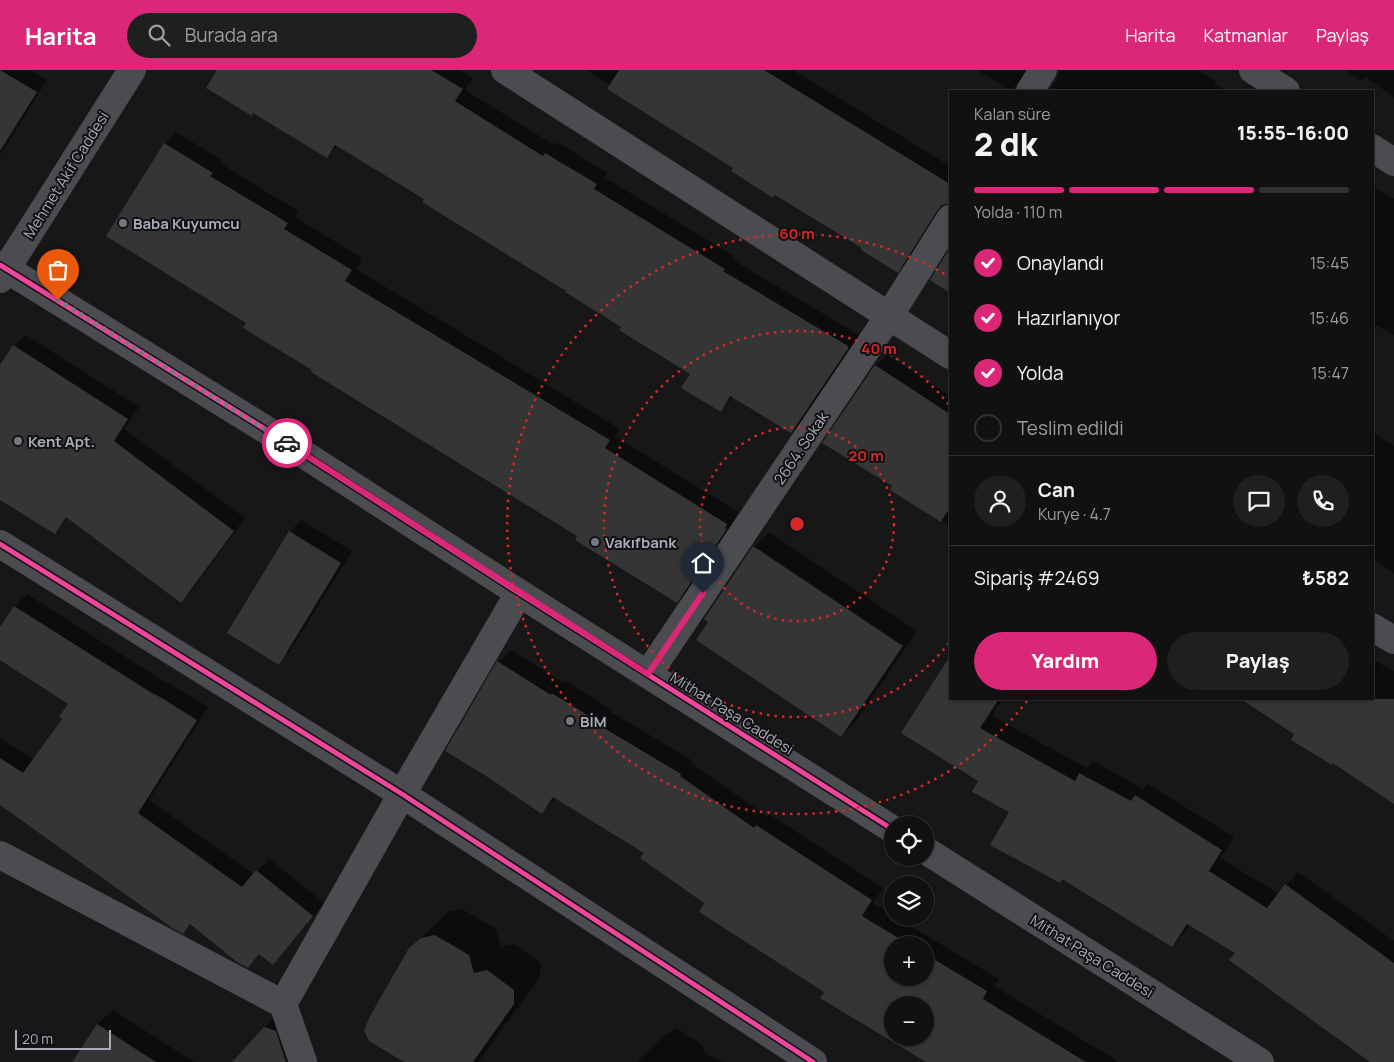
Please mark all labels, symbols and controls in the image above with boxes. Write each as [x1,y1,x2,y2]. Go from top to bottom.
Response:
search box [127,13,477,58]
text: Harita [25,19,97,52]
icon: search [145,21,173,49]
text: Burada ara [185,22,278,48]
text: Harita [1125,23,1175,47]
text: Katmanlar [1203,23,1288,47]
text: Paylaş [1316,23,1369,47]
text: Kalan süre [974,103,1051,125]
street label: Mehmet Akif Caddesi [18,107,114,243]
text: 15:55–16:00 [1237,120,1349,146]
text: 2 dk [974,122,1037,166]
text: Yolda · 110 m [974,201,1062,223]
place label: Baba Kuyumcu [133,213,240,234]
marker: Baba Kuyumcu [117,217,129,229]
text: 60 m [779,223,815,244]
pin [37,249,79,300]
icon: check [974,249,1002,277]
text: Onaylandı [1017,250,1104,276]
text: 15:45 [1310,252,1349,274]
icon: bag [44,256,72,284]
icon: check [974,304,1002,332]
text: Hazırlanıyor [1017,305,1120,331]
text: 15:46 [1309,307,1349,329]
text: 40 m [861,338,897,359]
icon: check [974,359,1002,387]
text: Yolda [1017,360,1064,386]
text: 15:47 [1311,362,1349,384]
street label: 2664. Sokak [769,407,833,489]
text: Teslim edildi [1017,415,1124,441]
courier [262,418,312,468]
icon: car [273,429,301,457]
place label: Kent Apt. [28,431,95,452]
marker: Kent Apt. [12,435,24,447]
text: 20 m [848,445,884,466]
button: person [974,475,1026,527]
button: chat [1233,475,1285,527]
button: phone [1297,475,1349,527]
text: Can [1038,477,1075,503]
text: Kurye · 4.7 [1038,503,1111,525]
centre of rings [788,515,806,533]
place label: Vakıfbank [605,532,677,553]
marker: Vakıfbank [589,536,601,548]
pin [682,542,724,593]
icon: home [689,549,717,577]
text: Sipariş #2469 [974,565,1100,591]
text: ₺582 [1302,565,1349,591]
button: Yardım [974,632,1157,690]
button: Paylaş [1167,632,1349,690]
street label: Mithat Paşa Caddesi [666,667,798,759]
place label: BİM [580,711,607,732]
marker: BİM [564,715,576,727]
map controls [884,816,934,1046]
button: locate [884,816,934,866]
button: layers [884,876,934,926]
street label: Mithat Paşa Caddesi [1026,910,1158,1002]
button: + [884,936,934,986]
button: − [884,996,934,1046]
scale bar [15,1027,111,1050]
text: 20 m [22,1029,53,1048]

